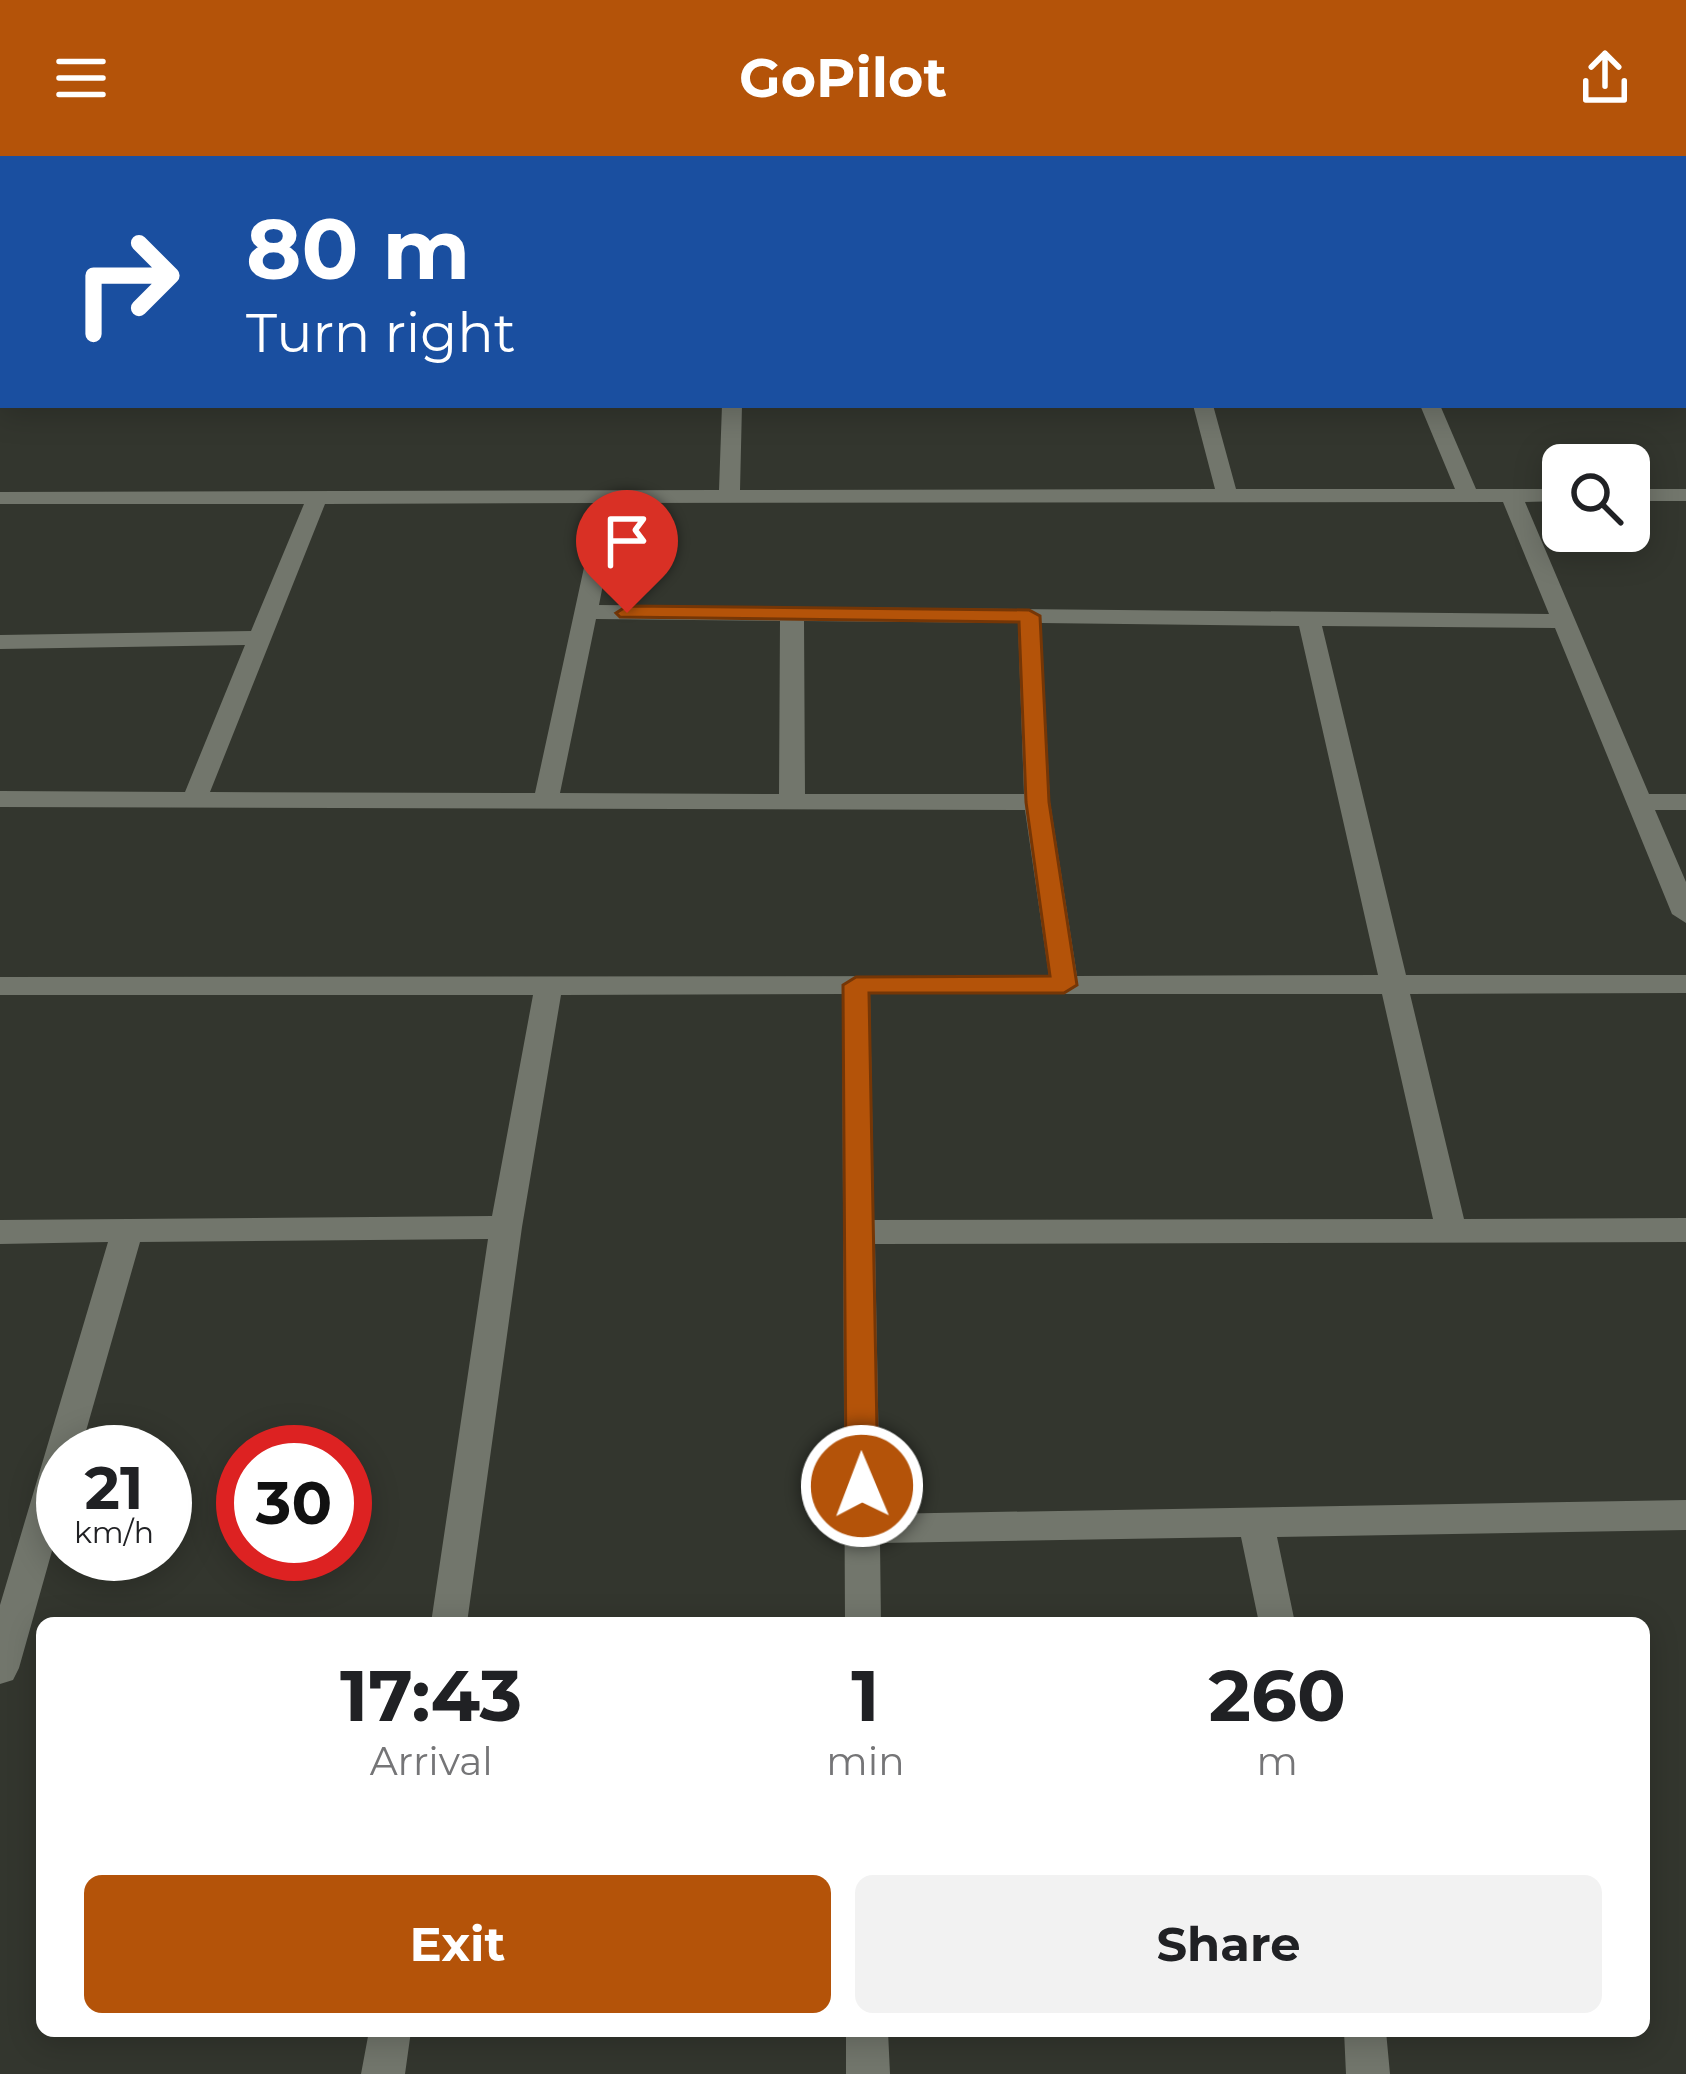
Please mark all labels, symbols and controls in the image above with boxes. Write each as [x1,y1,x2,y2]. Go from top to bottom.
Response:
icon: menu [48,45,114,111]
text: GoPilot [739,45,947,111]
icon: share [1572,45,1638,111]
text: 80 m [246,198,470,300]
icon: right [48,204,204,360]
text: Turn right [246,300,516,366]
map controls [1542,444,1650,552]
button: search [1542,444,1650,552]
pin [576,490,678,613]
icon: arrive [594,508,660,574]
position arrow [799,1423,925,1549]
speed limit sign: 30 [216,1425,372,1581]
text: 21 [85,1451,143,1524]
text: km/h [74,1514,154,1551]
text: 17:43 [340,1651,522,1739]
text: 1 [851,1651,880,1739]
text: 260 [1209,1651,1346,1739]
text: Arrival [370,1737,493,1785]
text: min [826,1737,905,1785]
text: m [1257,1737,1298,1785]
button: Exit [84,1875,831,2013]
button: Share [855,1875,1602,2013]

